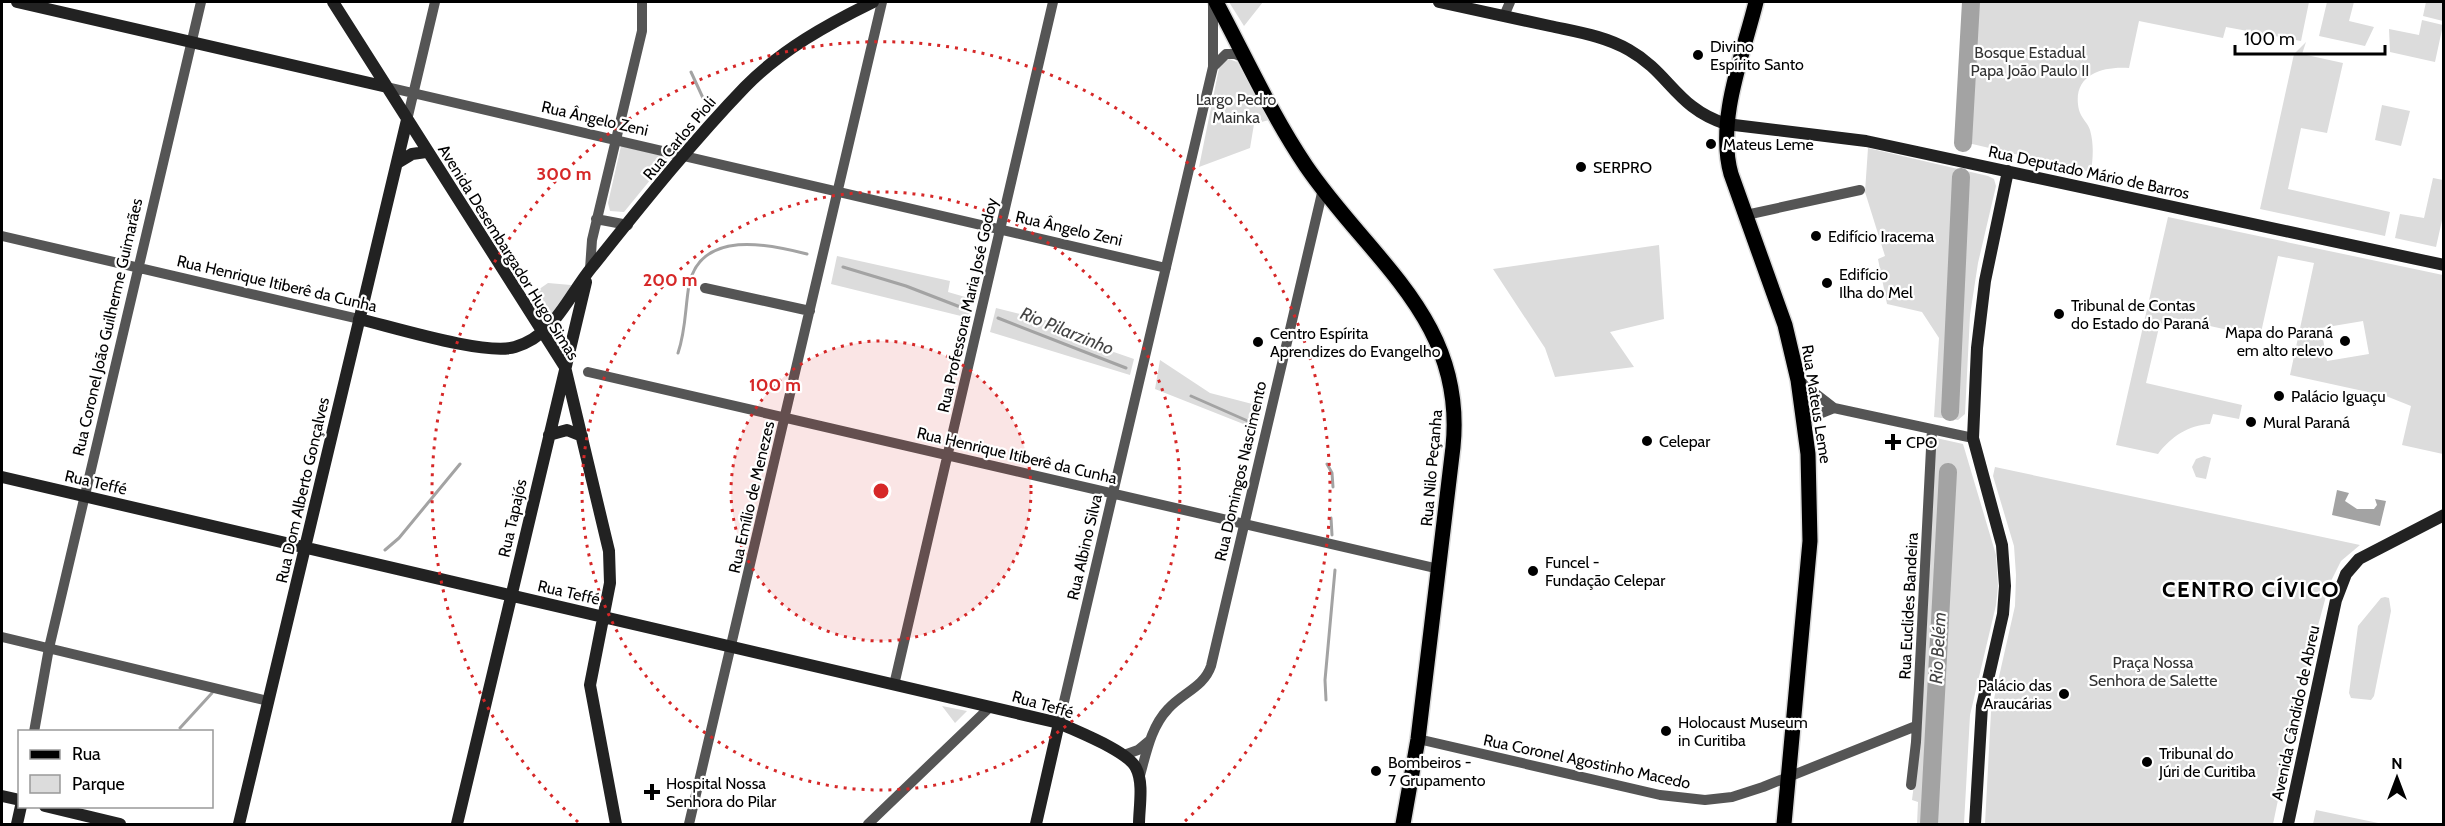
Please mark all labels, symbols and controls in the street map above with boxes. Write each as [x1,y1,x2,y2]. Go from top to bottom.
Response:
scale bar [2235,18,2385,56]
text: 100 m [2244,28,2295,50]
place label: Divino Espírito Santo [1710,37,1804,74]
park label: Bosque Estadual Papa João Paulo II [1971,43,2089,80]
marker: Divino Espírito Santo [1691,48,1705,62]
park label: Largo Pedro Mainka [1196,90,1277,127]
street label: Rua Carlos Pioli [639,93,720,184]
street label: Rua Ângelo Zeni [540,97,650,140]
place label: Mateus Leme [1723,135,1814,154]
marker: Mateus Leme [1704,137,1718,151]
street label: Avenida Desembargador Hugo Simas [434,141,583,364]
street label: Rua Deputado Mário de Barros [1987,142,2192,203]
place label: SERPRO [1593,158,1652,177]
marker: SERPRO [1574,160,1588,174]
text: 300 m [537,163,591,185]
street label: Rua Coronel João Guilherme Guimarães [69,196,147,458]
street label: Rua Professora Maria José Godoy [934,196,1001,414]
street label: Rua Ângelo Zeni [1014,207,1124,250]
place label: Edifício Iracema [1828,227,1935,246]
marker: Edifício Iracema [1809,229,1823,243]
street label: Rua Henrique Itiberê da Cunha [175,251,379,316]
place label: Edifício Ilha do Mel [1839,265,1913,302]
text: 200 m [643,269,697,291]
marker: Edifício Ilha do Mel [1820,276,1834,290]
place label: Tribunal de Contas do Estado do Paraná [2071,296,2209,333]
water label: Rio Pilarzinho [1017,302,1117,360]
marker: Tribunal de Contas do Estado do Paraná [2052,307,2066,321]
place label: Mapa do Paraná em alto relevo [2225,323,2333,360]
place label: Centro Espírita Aprendizes do Evangelho [1270,324,1441,361]
marker: Mapa do Paraná em alto relevo [2338,334,2352,348]
marker: Centro Espírita Aprendizes do Evangelho [1251,335,1265,349]
street label: Rua Mateus Leme [1798,343,1835,465]
text: 100 m [749,374,801,396]
street label: Rua Domingos Nascimento [1211,379,1270,563]
place label: Palácio Iguaçu [2291,387,2386,406]
marker: Palácio Iguaçu [2272,389,2286,403]
street label: Rua Dom Alberto Gonçalves [272,395,333,585]
street label: Rua Nilo Peçanha [1417,409,1446,527]
place label: Mural Paraná [2263,413,2350,432]
marker: Mural Paraná [2244,415,2258,429]
street label: Rua Emílio de Menezes [725,419,778,575]
street label: Rua Henrique Itiberê da Cunha [915,423,1119,488]
place label: Celepar [1659,432,1711,451]
marker: CPO [1884,433,1902,451]
place label: CPO [1906,433,1937,452]
marker: Celepar [1640,434,1654,448]
street label: Rua Teffé [63,466,129,499]
street label: Rua Tapajós [494,477,531,559]
centre of rings [871,481,891,501]
street label: Rua Albino Silva [1063,492,1106,602]
street label: Rua Euclides Bandeira [1895,532,1922,680]
place label: Funcel - Fundação Celepar [1545,553,1666,590]
marker: Funcel - Fundação Celepar [1526,564,1540,578]
street label: Rua Teffé [536,576,602,609]
district label: CENTRO CÍVICO [2162,576,2340,603]
water label: Rio Belém [1925,611,1951,685]
street label: Avenida Cândido de Abreu [2268,624,2323,802]
park label: Praça Nossa Senhora de Salette [2089,653,2217,690]
place label: Palácio das Araucárias [1978,676,2052,713]
street label: Rua Teffé [1010,687,1076,722]
marker: Palácio das Araucárias [2057,687,2071,701]
place label: Holocaust Museum in Curitiba [1678,713,1808,750]
marker: Holocaust Museum in Curitiba [1659,724,1673,738]
legend [18,730,213,808]
street label: Rua Coronel Agostinho Macedo [1482,730,1692,793]
text: Rua [72,743,101,765]
place label: Tribunal do Júri de Curitiba [2158,744,2256,781]
north arrow [2367,748,2427,808]
place label: Bombeiros - 7 Grupamento [1388,753,1486,790]
text: N [2391,754,2403,773]
marker: Tribunal do Júri de Curitiba [2140,755,2154,769]
marker: Bombeiros - 7 Grupamento [1369,764,1383,778]
text: Parque [72,773,125,795]
place label: Hospital Nossa Senhora do Pilar [666,774,777,811]
marker: Hospital Nossa Senhora do Pilar [643,783,661,801]

